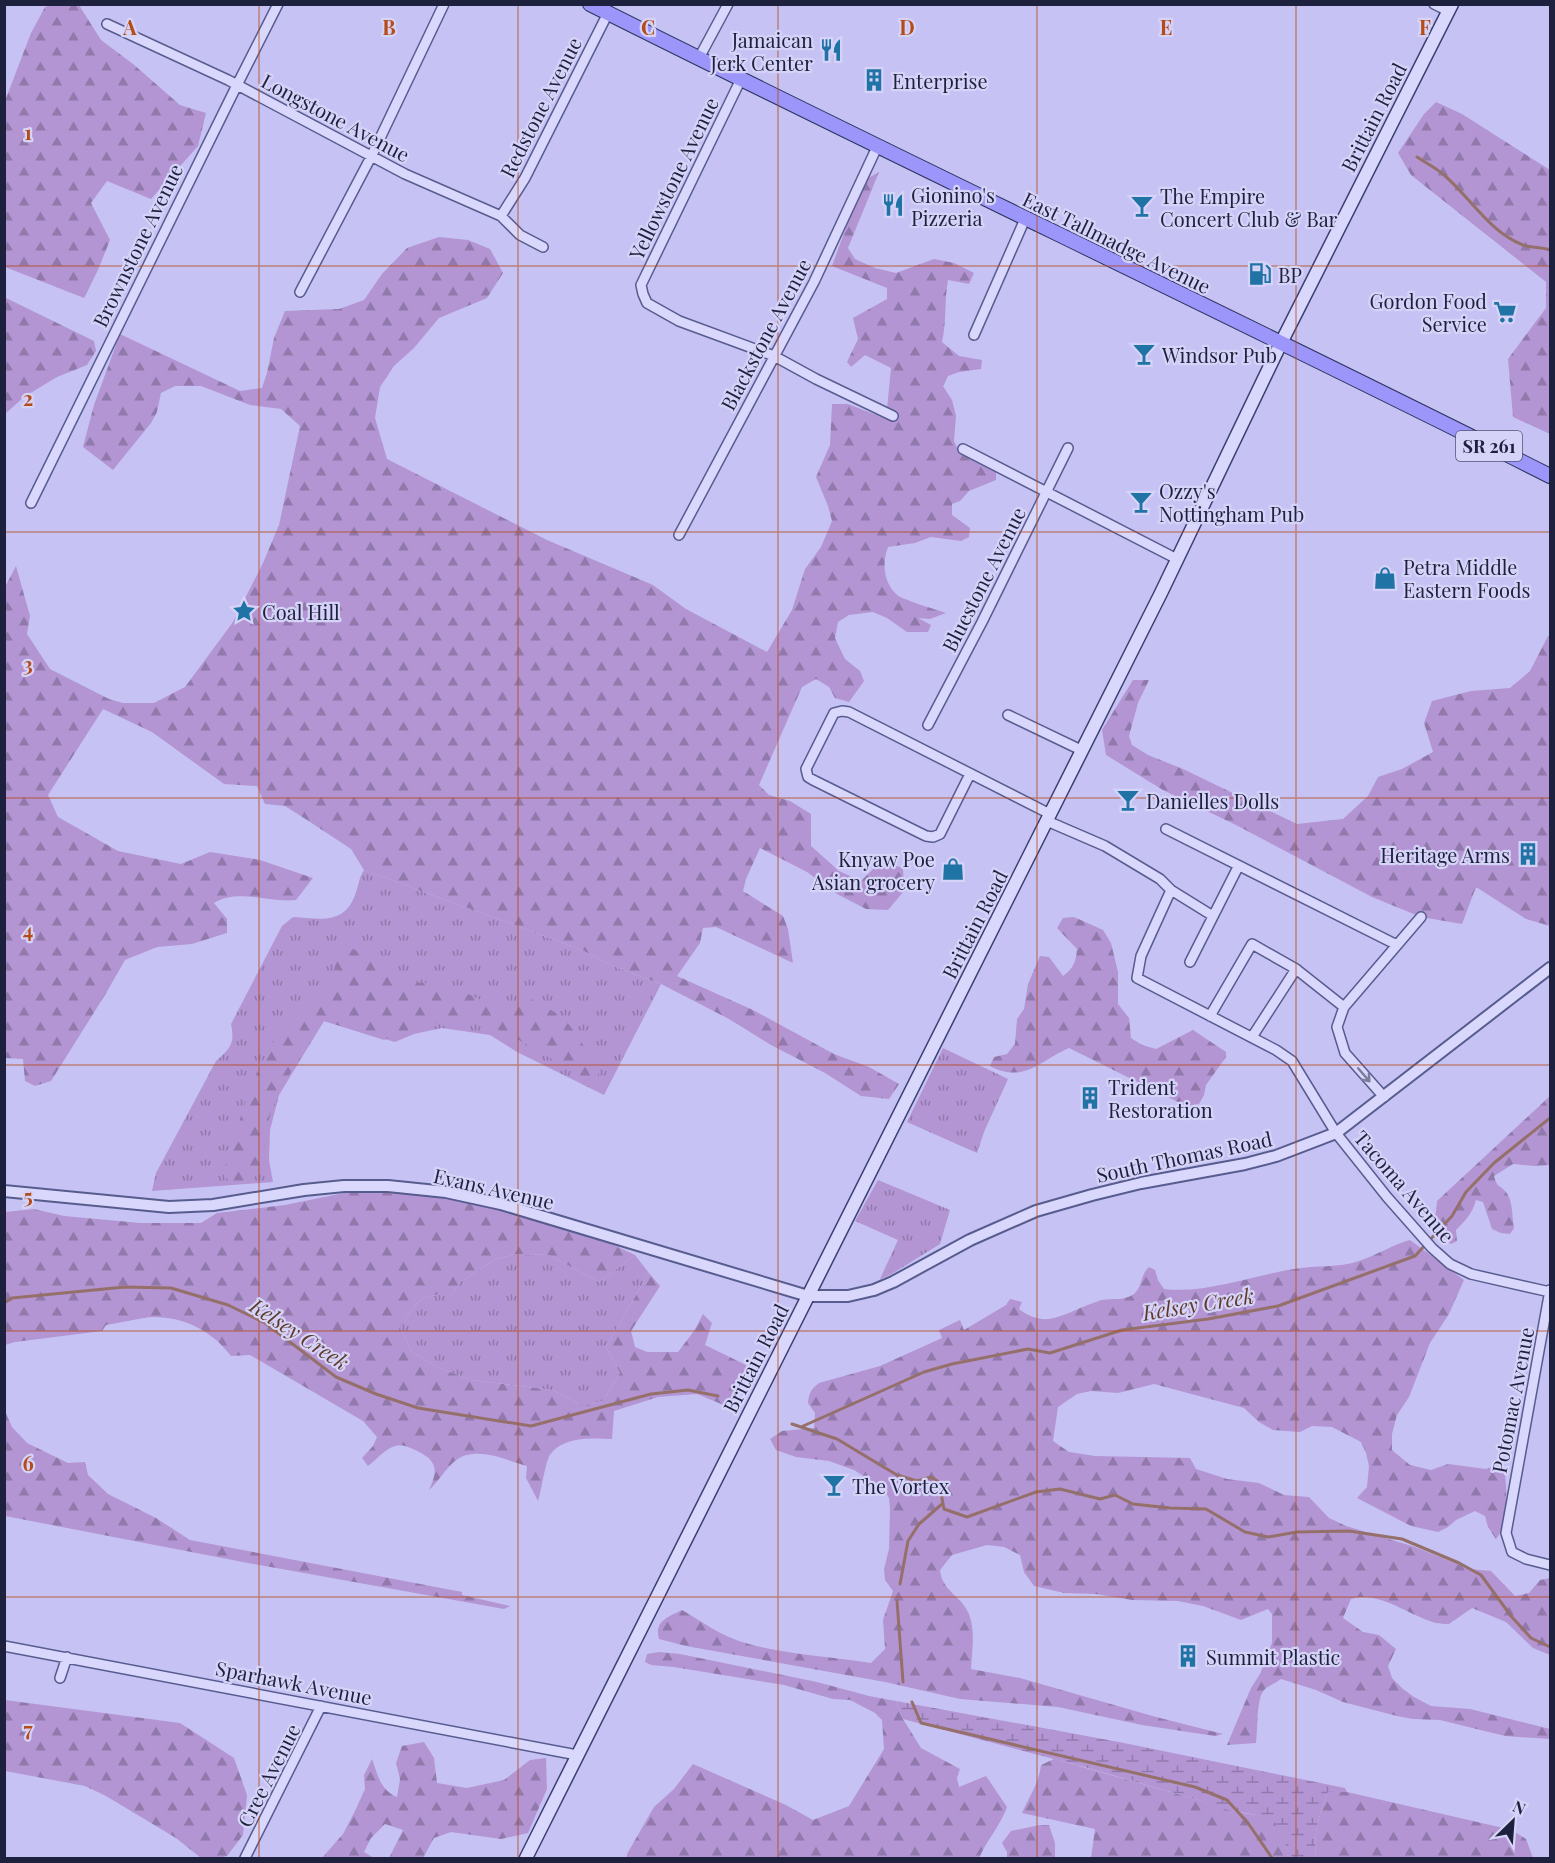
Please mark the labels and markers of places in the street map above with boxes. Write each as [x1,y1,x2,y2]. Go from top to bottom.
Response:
place label: Jamaican Jerk Center [710,26,813,76]
restaurant icon: Jamaican Jerk Center [818,37,844,63]
building icon: Enterprise [861,67,887,93]
place label: Enterprise [892,67,988,94]
place label: Gionino's Pizzeria [911,181,995,231]
place label: The Empire Concert Club & Bar [1160,182,1338,232]
restaurant icon: Gionino's Pizzeria [880,192,906,218]
bar icon: The Empire Concert Club & Bar [1129,193,1155,219]
fuel station icon: BP [1247,261,1273,287]
place label: BP [1278,261,1302,288]
place label: Gordon Food Service [1370,287,1487,337]
supermarket icon: Gordon Food Service [1492,299,1518,325]
bar icon: Windsor Pub [1131,341,1157,367]
place label: Windsor Pub [1161,341,1277,368]
place label: Ozzy's Nottingham Pub [1159,477,1304,527]
bar icon: Ozzy's Nottingham Pub [1128,489,1154,515]
place label: Petra Middle Eastern Foods [1403,553,1530,603]
shop icon: Petra Middle Eastern Foods [1372,565,1398,591]
place icon: Coal Hill [231,598,257,624]
place label: Coal Hill [262,598,340,625]
bar icon: Danielles Dolls [1115,787,1141,813]
place label: Danielles Dolls [1146,787,1279,814]
place label: Heritage Arms [1380,841,1510,868]
building icon: Heritage Arms [1515,841,1541,867]
place label: Knyaw Poe Asian grocery [811,845,935,895]
shop icon: Knyaw Poe Asian grocery [940,856,966,882]
place label: Trident Restoration [1108,1073,1213,1123]
building icon: Trident Restoration [1077,1085,1103,1111]
bar icon: The Vortex [821,1472,847,1498]
place label: The Vortex [852,1472,950,1499]
building icon: Summit Plastic [1175,1643,1201,1669]
place label: Summit Plastic [1206,1643,1341,1670]

